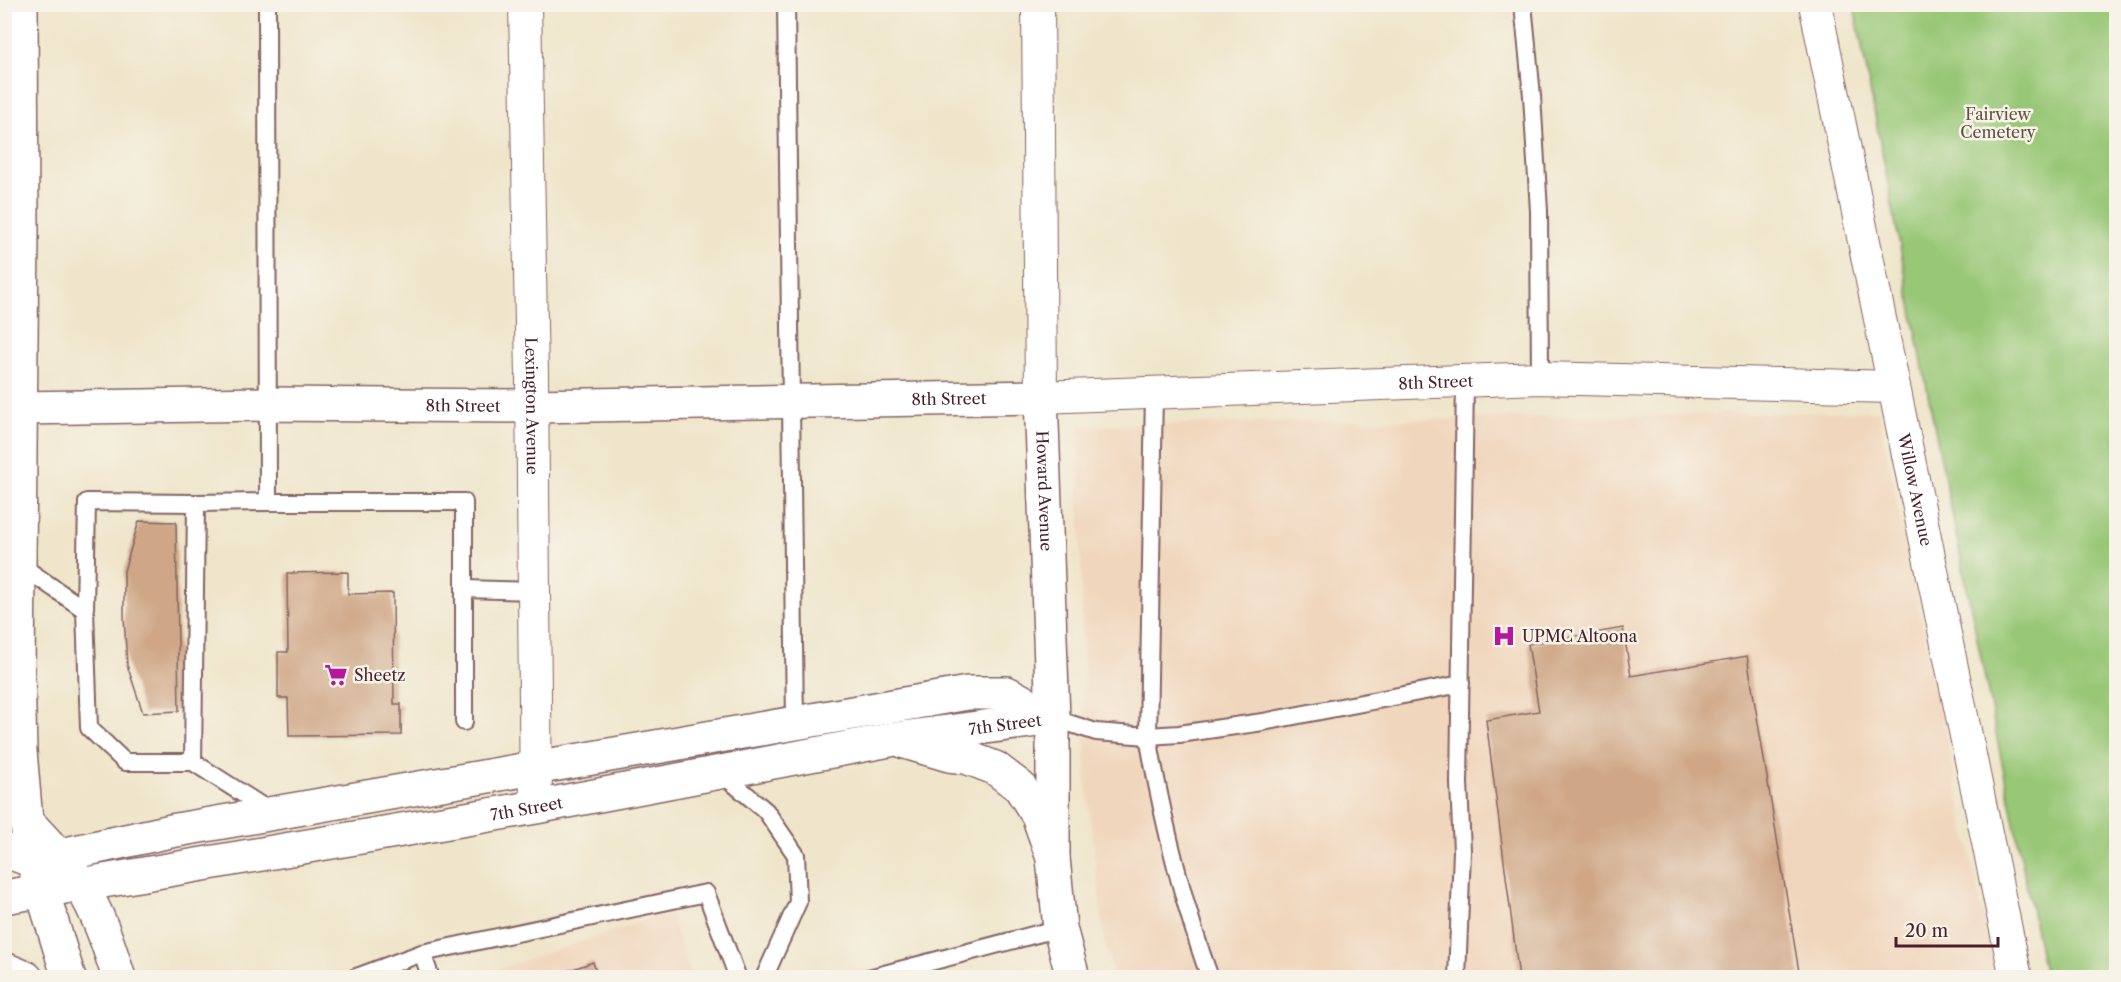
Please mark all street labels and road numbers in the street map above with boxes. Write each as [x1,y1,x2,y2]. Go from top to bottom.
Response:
street label: Lexington Avenue [521,337,543,475]
street label: 8th Street [1398,371,1474,393]
street label: 8th Street [911,388,987,409]
street label: 8th Street [425,395,501,416]
street label: Howard Avenue [1032,430,1057,552]
street label: Willow Avenue [1894,431,1937,548]
street label: 7th Street [967,710,1043,739]
street label: 7th Street [489,792,565,825]

